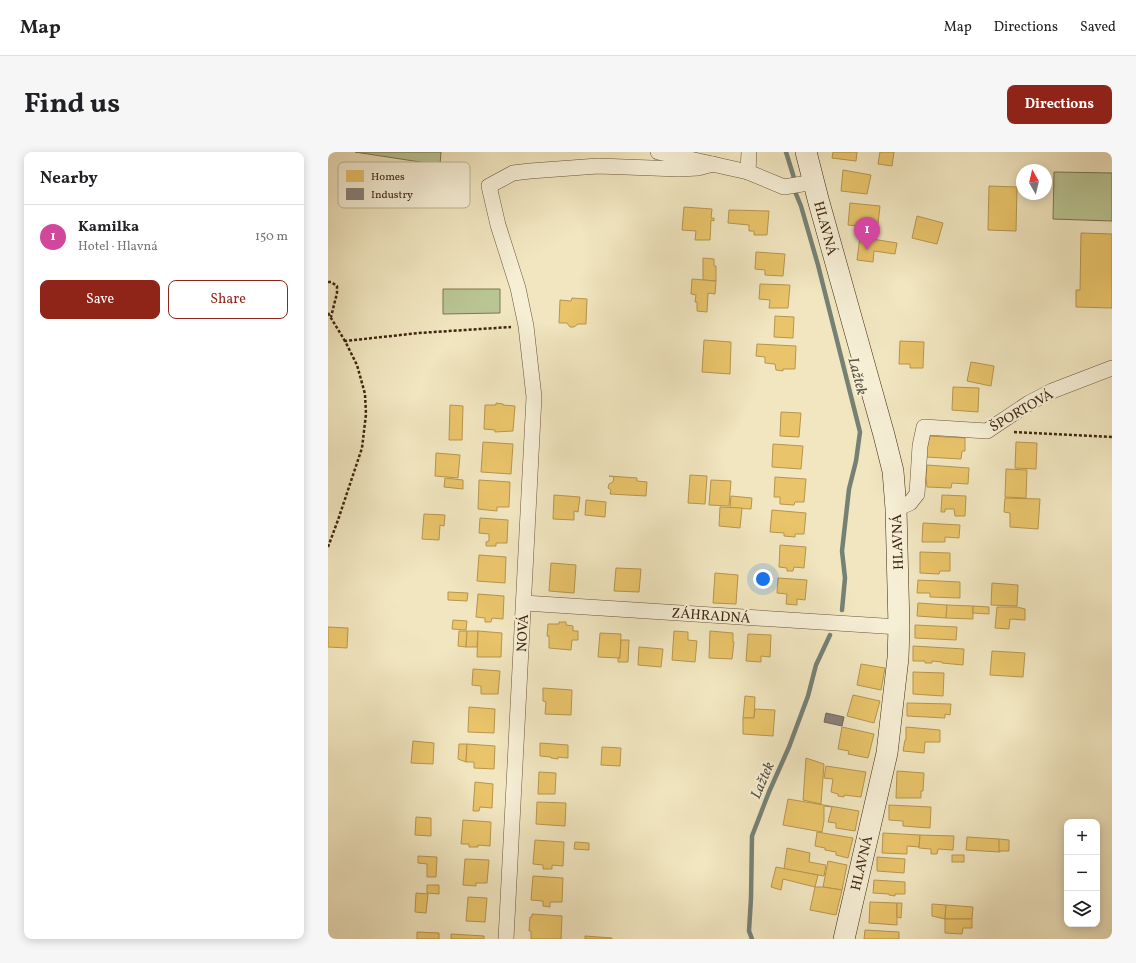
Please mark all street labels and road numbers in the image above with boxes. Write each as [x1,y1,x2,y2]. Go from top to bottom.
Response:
street label: HLAVNÁ [808,199,841,258]
street label: ŠPORTOVÁ [987,385,1057,437]
street label: HLAVNÁ [888,514,909,570]
street label: ZÁHRADNÁ [671,604,751,629]
street label: NOVÁ [513,614,534,653]
street label: HLAVNÁ [847,834,878,893]

